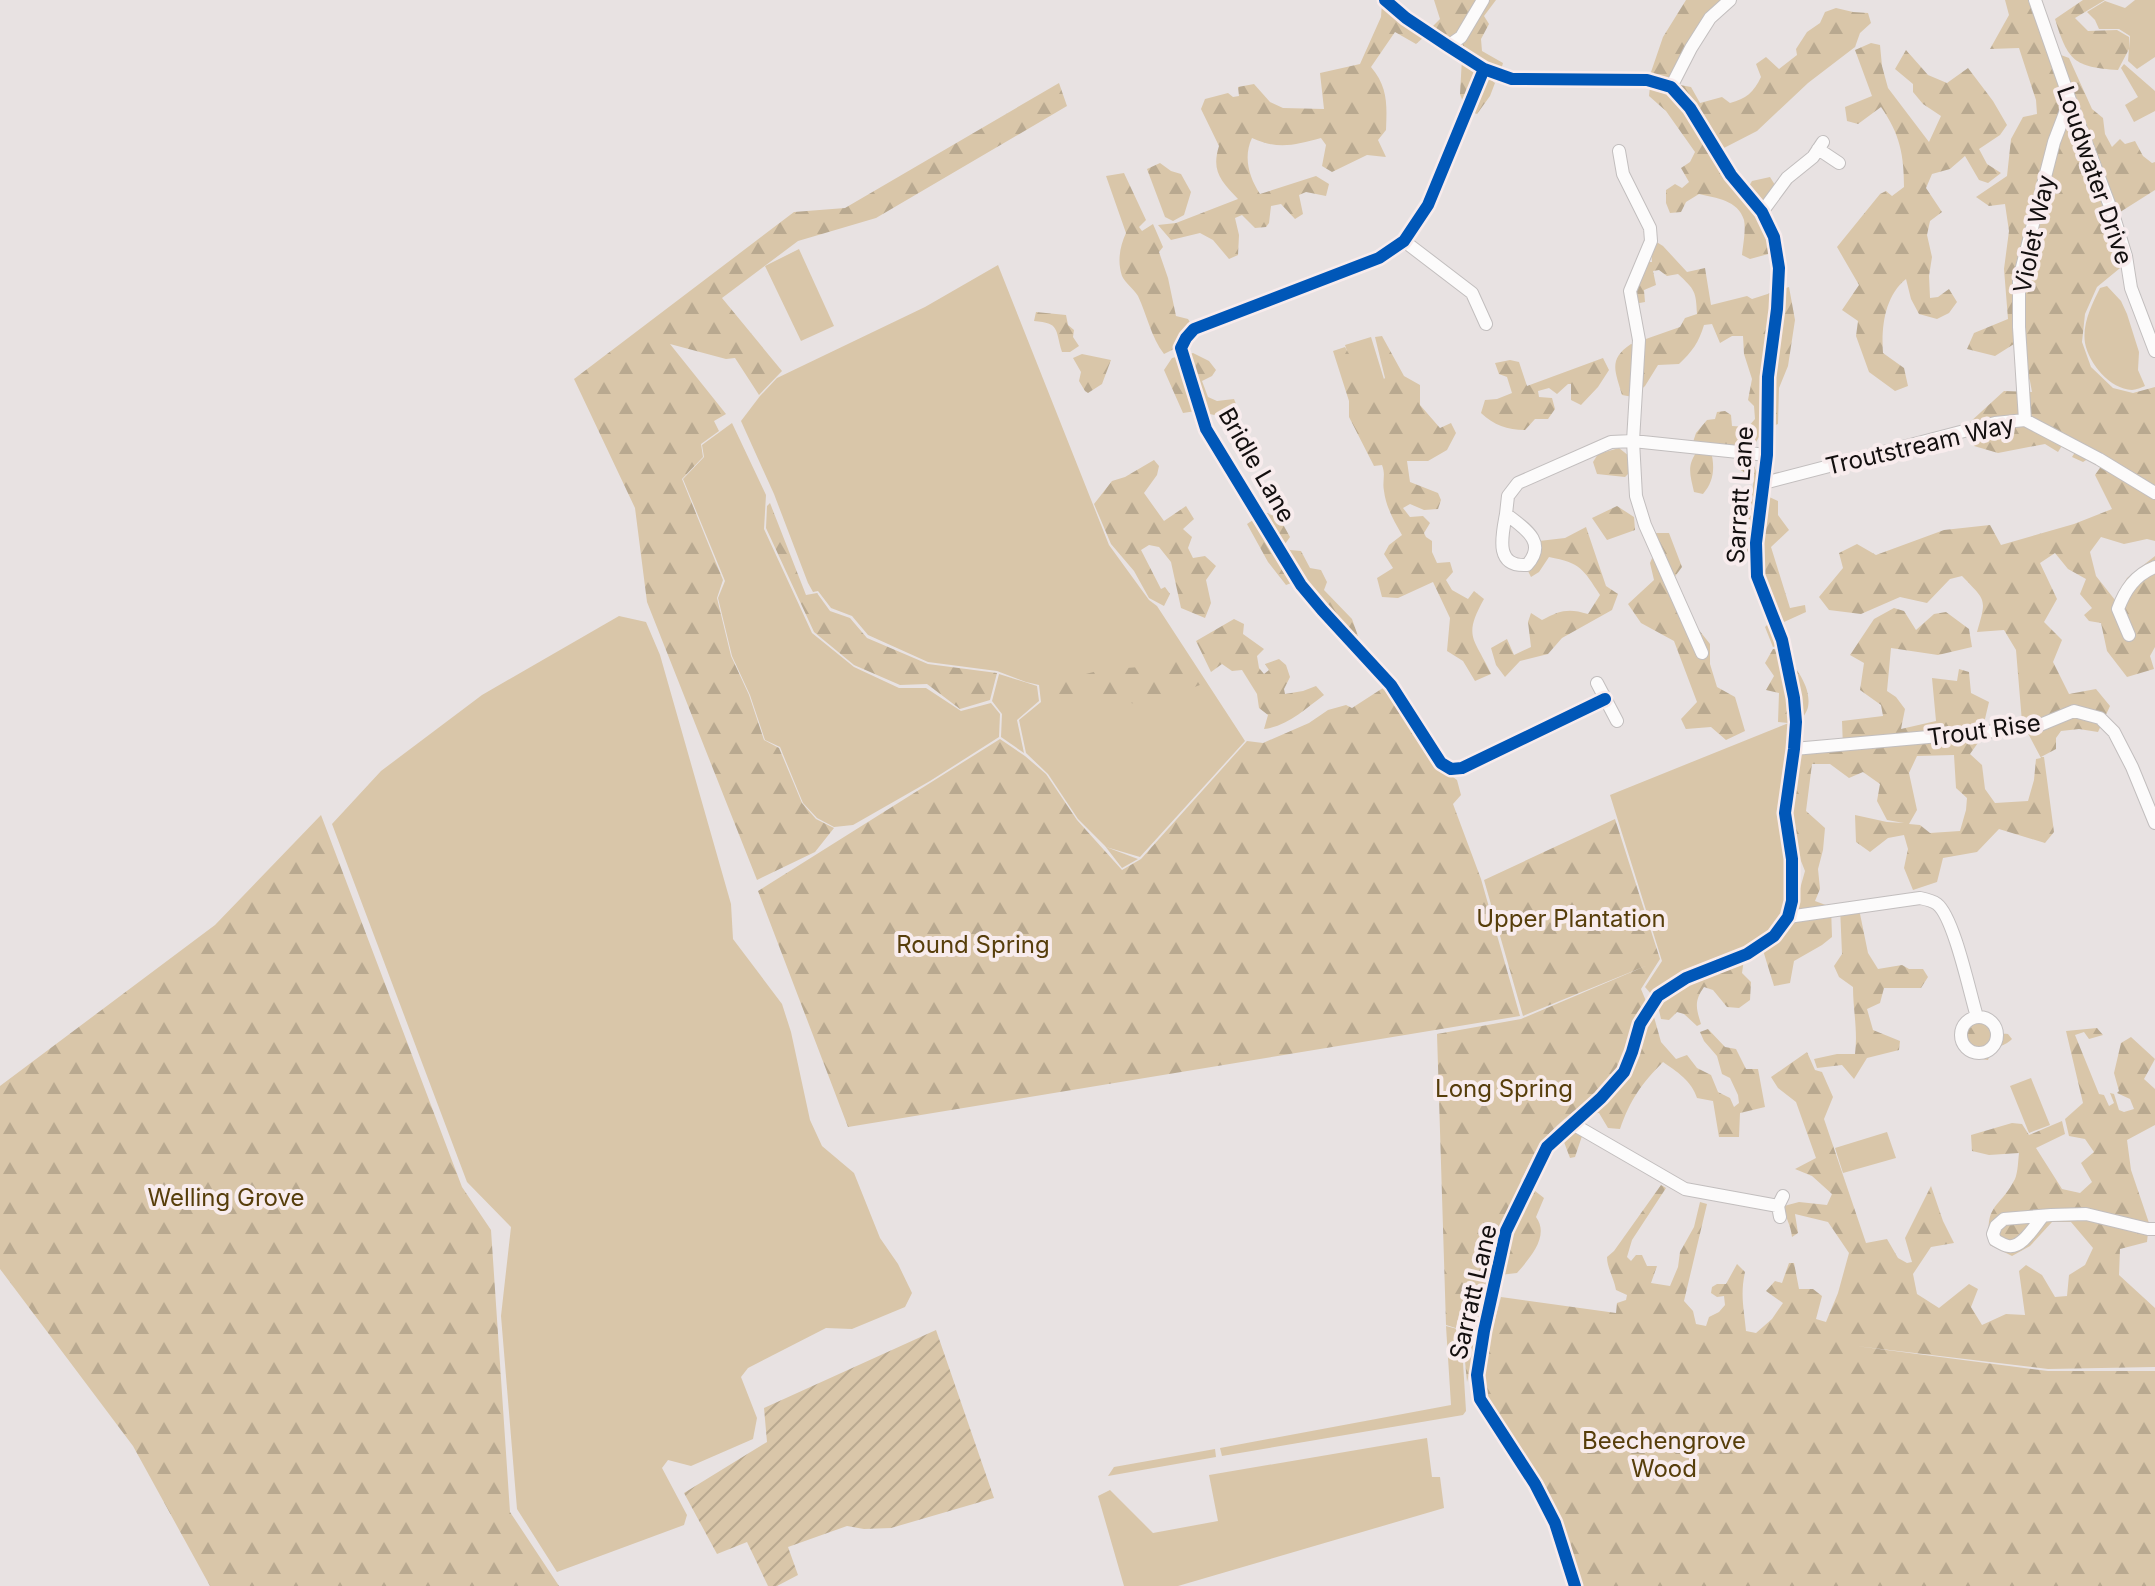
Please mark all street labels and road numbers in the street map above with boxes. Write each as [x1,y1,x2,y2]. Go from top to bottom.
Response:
street label: Loudwater Drive [2051,82,2139,268]
street label: Violet Way [2007,172,2061,296]
street label: Bridle Lane [1213,403,1301,527]
street label: Troutstream Way [1823,409,2017,481]
street label: Sarratt Lane [1721,425,1759,565]
street label: Trout Rise [1926,708,2042,752]
street label: Sarratt Lane [1443,1222,1503,1362]

